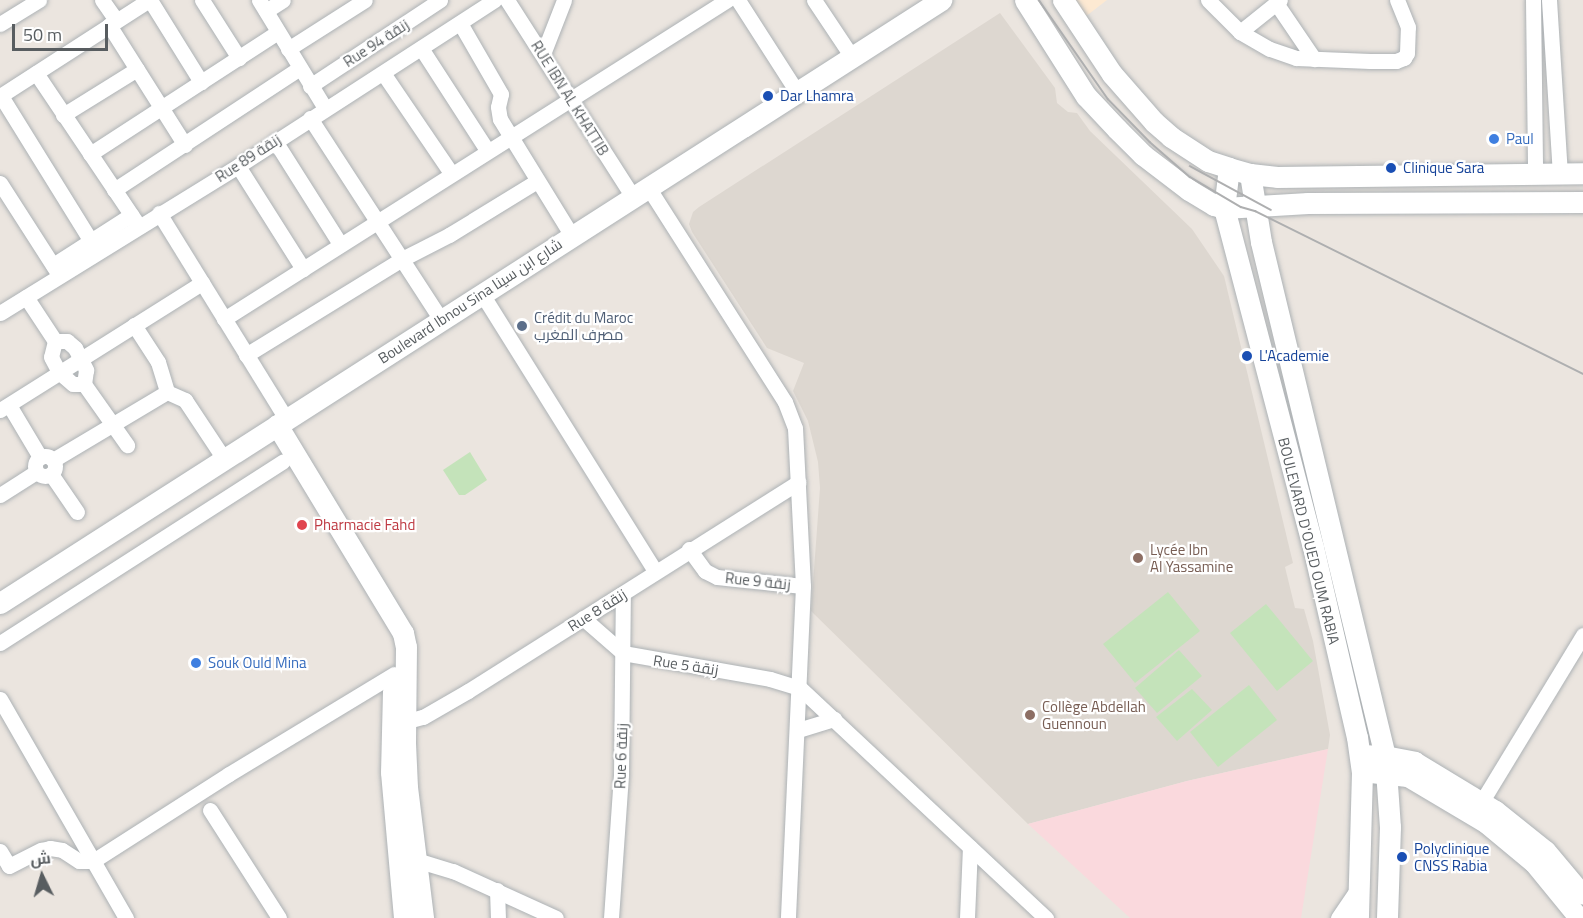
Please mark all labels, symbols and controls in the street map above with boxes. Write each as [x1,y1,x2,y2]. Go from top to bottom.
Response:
scale bar [15,12,111,50]
street label: Rue 94 زنقة [340,15,412,71]
text: 50 m [23,21,62,48]
street label: RUE IBN AL KHATTIB [527,37,613,159]
place label: Dar Lhamra [780,87,854,105]
marker: Dar Lhamra [761,89,775,103]
street label: Rue 89 زنقة [212,130,284,186]
place label: Paul [1506,130,1534,148]
marker: Paul [1487,132,1501,146]
place label: Clinique Sara [1403,159,1484,177]
marker: Clinique Sara [1384,161,1398,175]
street label: Boulevard Ibnou Sina شارع ابن سينا [375,235,565,367]
place label: Crédit du Maroc مصرف المغرب [534,308,633,343]
marker: Crédit du Maroc مصرف المغرب [515,319,529,333]
place label: L'Academie [1259,347,1329,365]
marker: L'Academie [1240,349,1254,363]
street label: BOULEVARD D'OUED OUM RABIA [1275,436,1343,646]
place label: Pharmacie Fahd [314,516,415,534]
marker: Pharmacie Fahd [295,518,309,532]
place label: Lycée Ibn Al Yassamine [1150,540,1233,575]
marker: Lycée Ibn Al Yassamine [1131,551,1145,565]
street label: Rue 9 زنقة [724,569,792,593]
street label: Rue 8 زنقة [564,585,630,635]
street label: Rue 5 زنقة [652,651,720,679]
place label: Souk Ould Mina [208,654,307,672]
marker: Souk Ould Mina [189,656,203,670]
place label: Collège Abdellah Guennoun [1042,697,1146,732]
marker: Collège Abdellah Guennoun [1023,708,1037,722]
street label: Rue 6 زنقة [611,723,631,789]
place label: Polyclinique CNSS Rabia [1414,839,1489,874]
text: ش [29,845,52,871]
north arrow [12,846,72,906]
marker: Polyclinique CNSS Rabia [1395,850,1409,864]

